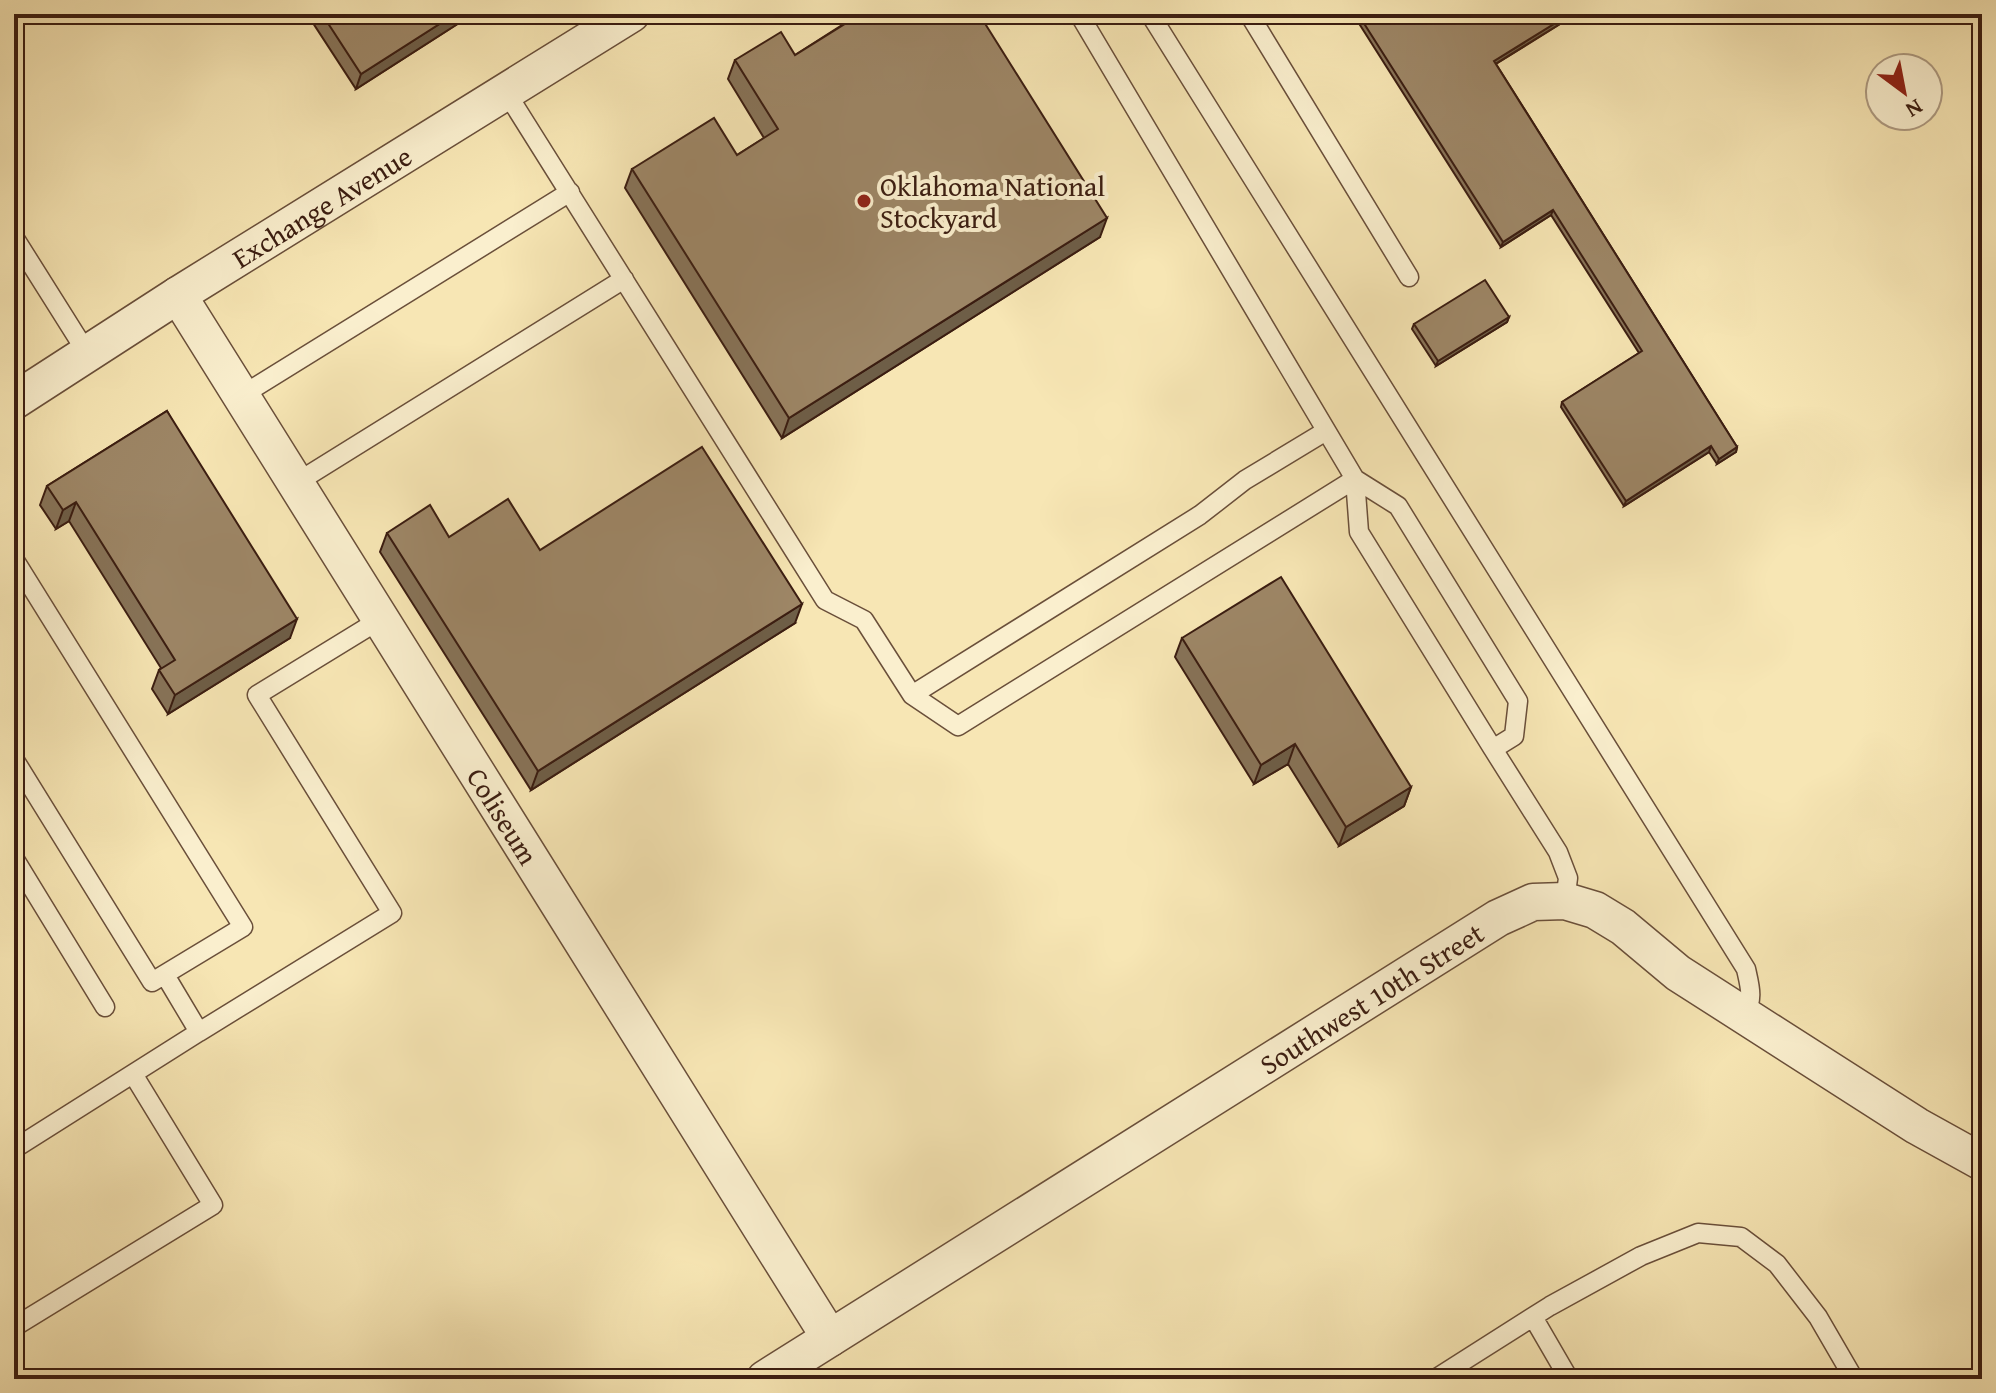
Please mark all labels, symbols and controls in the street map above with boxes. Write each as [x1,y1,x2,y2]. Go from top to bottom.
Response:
north arrow [1864,52,1944,132]
text: N [1900,91,1929,127]
street label: Exchange Avenue [224,135,419,277]
place label: Oklahoma National Stockyard [880,165,1105,238]
marker: Oklahoma National Stockyard [855,192,873,210]
street label: Coliseum [458,759,549,872]
street label: Southwest 10th Street [1251,912,1491,1084]

